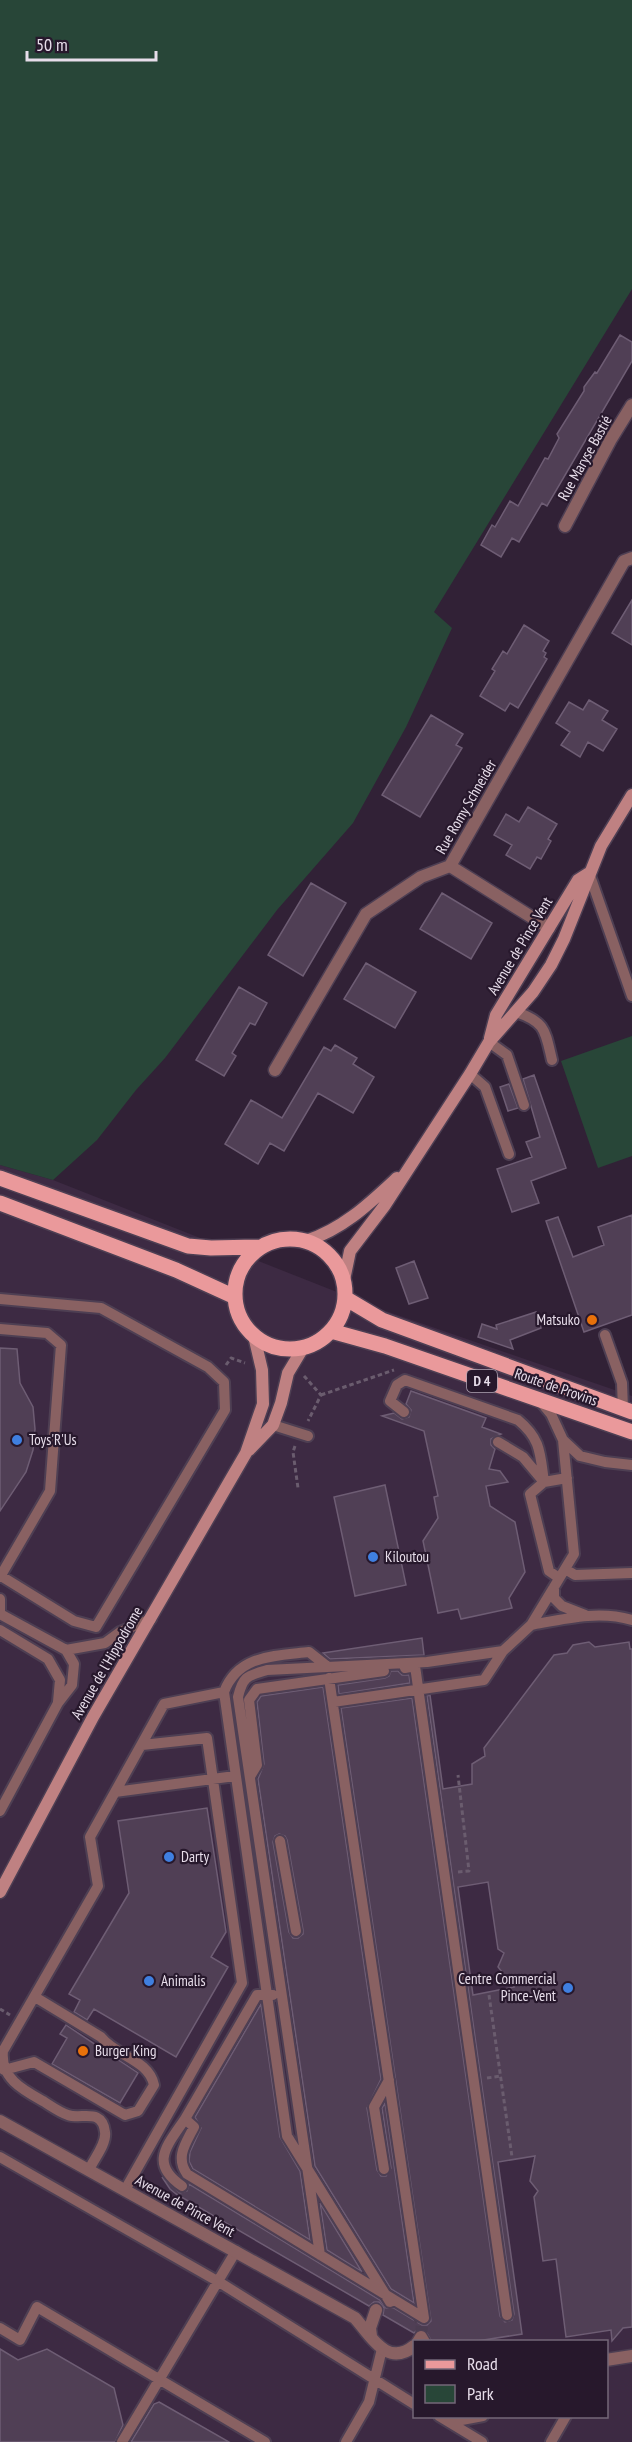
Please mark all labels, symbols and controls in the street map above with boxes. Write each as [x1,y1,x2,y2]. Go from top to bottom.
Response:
scale bar [27,24,156,62]
text: 50 m [36,33,68,56]
street label: Rue Maryse Bastié [553,412,616,504]
street label: Rue Romy Schneider [431,756,501,857]
street label: Avenue de Pince Vent [483,893,556,998]
place label: Matsuko [537,1310,580,1329]
marker: Matsuko [585,1313,599,1327]
street label: Route de Provins [512,1363,600,1410]
road number: D 4 [467,1370,497,1392]
place label: Toys'R'Us [29,1430,77,1449]
marker: Toys'R'Us [10,1433,24,1447]
place label: Kiloutou [385,1547,429,1566]
marker: Kiloutou [366,1550,380,1564]
street label: Avenue de l'Hippodrome [67,1603,147,1723]
place label: Darty [181,1847,209,1866]
marker: Darty [162,1850,176,1864]
place label: Centre Commercial Pince-Vent [458,1969,556,2005]
place label: Animalis [161,1971,206,1990]
marker: Animalis [142,1974,156,1988]
marker: Centre Commercial Pince-Vent [561,1981,575,1995]
place label: Burger King [95,2041,156,2060]
marker: Burger King [76,2044,90,2058]
street label: Avenue de Pince Vent [132,2170,238,2241]
legend [413,2340,608,2418]
text: Road [467,2352,498,2375]
text: Park [467,2382,494,2405]

